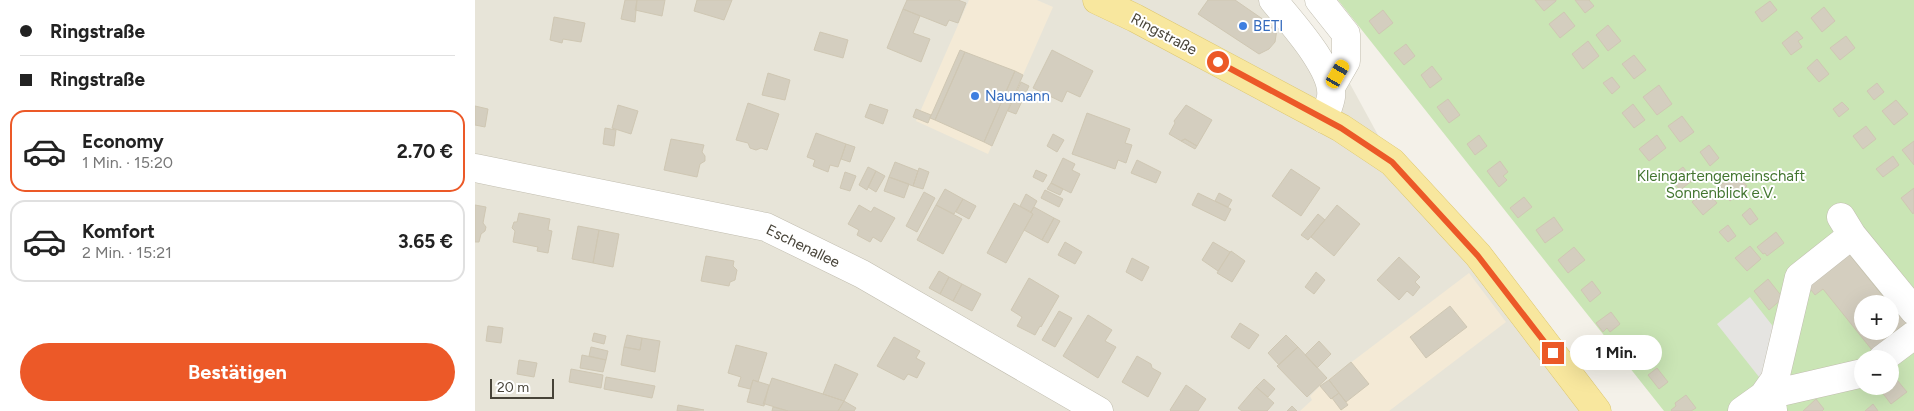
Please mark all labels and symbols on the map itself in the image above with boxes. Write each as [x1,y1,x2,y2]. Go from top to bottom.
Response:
street label: Ringstraße [1128,9,1200,59]
place label: BETI [1253,17,1283,35]
marker: BETI [1237,20,1249,32]
route start [1207,51,1229,73]
car [1324,57,1351,91]
place label: Naumann [985,87,1050,105]
marker: Naumann [969,90,981,102]
park label: Kleingartengemeinschaft Sonnenblick e.V. [1637,167,1805,202]
street label: Eschenallee [763,220,843,272]
callout: 1 Min. [1571,336,1663,370]
route end [1542,342,1564,364]
scale bar [490,376,554,399]

